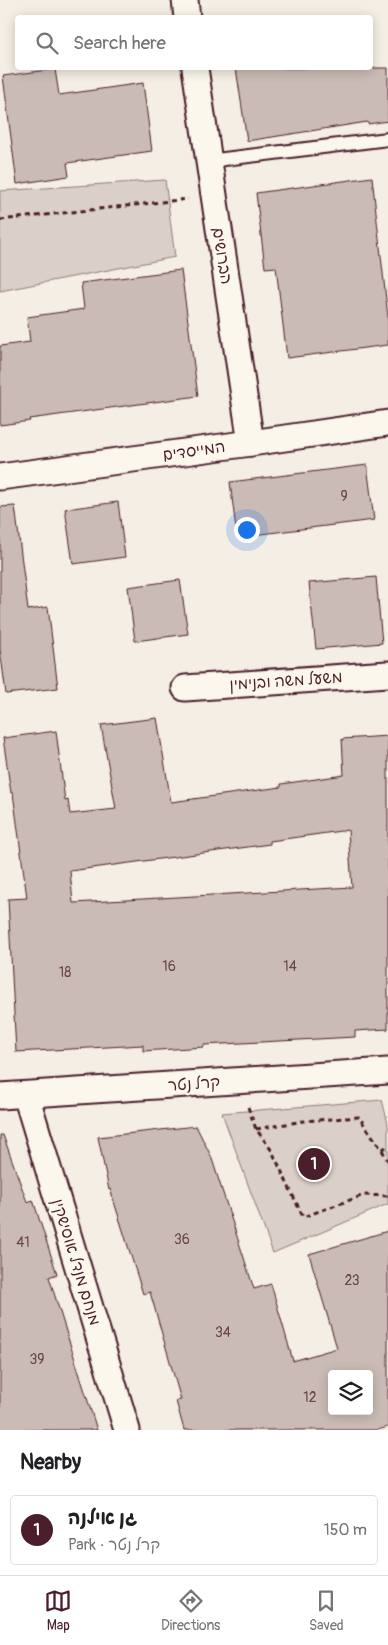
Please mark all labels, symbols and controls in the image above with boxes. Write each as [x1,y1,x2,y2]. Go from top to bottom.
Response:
search box [15,15,373,70]
icon: search [33,29,61,57]
text: Search here [73,31,166,55]
street label: הברושים [208,226,236,286]
street label: המייסדים [161,437,227,465]
house number: 9 [340,488,348,505]
your location [234,517,260,543]
street label: משעל משה ובנימין [229,667,343,695]
house number: 16 [162,958,176,975]
house number: 14 [283,958,297,975]
house number: 18 [59,964,71,981]
street label: קרל נטר [167,1072,221,1096]
pin: 1 [298,1145,330,1183]
street label: מנחם מנדל אוסישקין [47,1196,105,1328]
house number: 36 [174,1231,190,1248]
house number: 41 [16,1234,30,1251]
house number: 23 [344,1272,360,1289]
house number: 34 [215,1324,231,1341]
house number: 39 [29,1351,45,1368]
map controls [328,1370,373,1415]
button: layers [328,1370,373,1415]
house number: 12 [303,1389,317,1406]
text: Nearby [20,1449,81,1476]
text: גן אילנה [68,1506,137,1530]
text: 1 [34,1520,40,1540]
text: 150 m [323,1520,367,1540]
text: Park · קרל נטר [68,1535,160,1555]
tab: Map [44,1587,72,1634]
tab: Directions [161,1587,220,1634]
tab: Saved [309,1587,344,1634]

